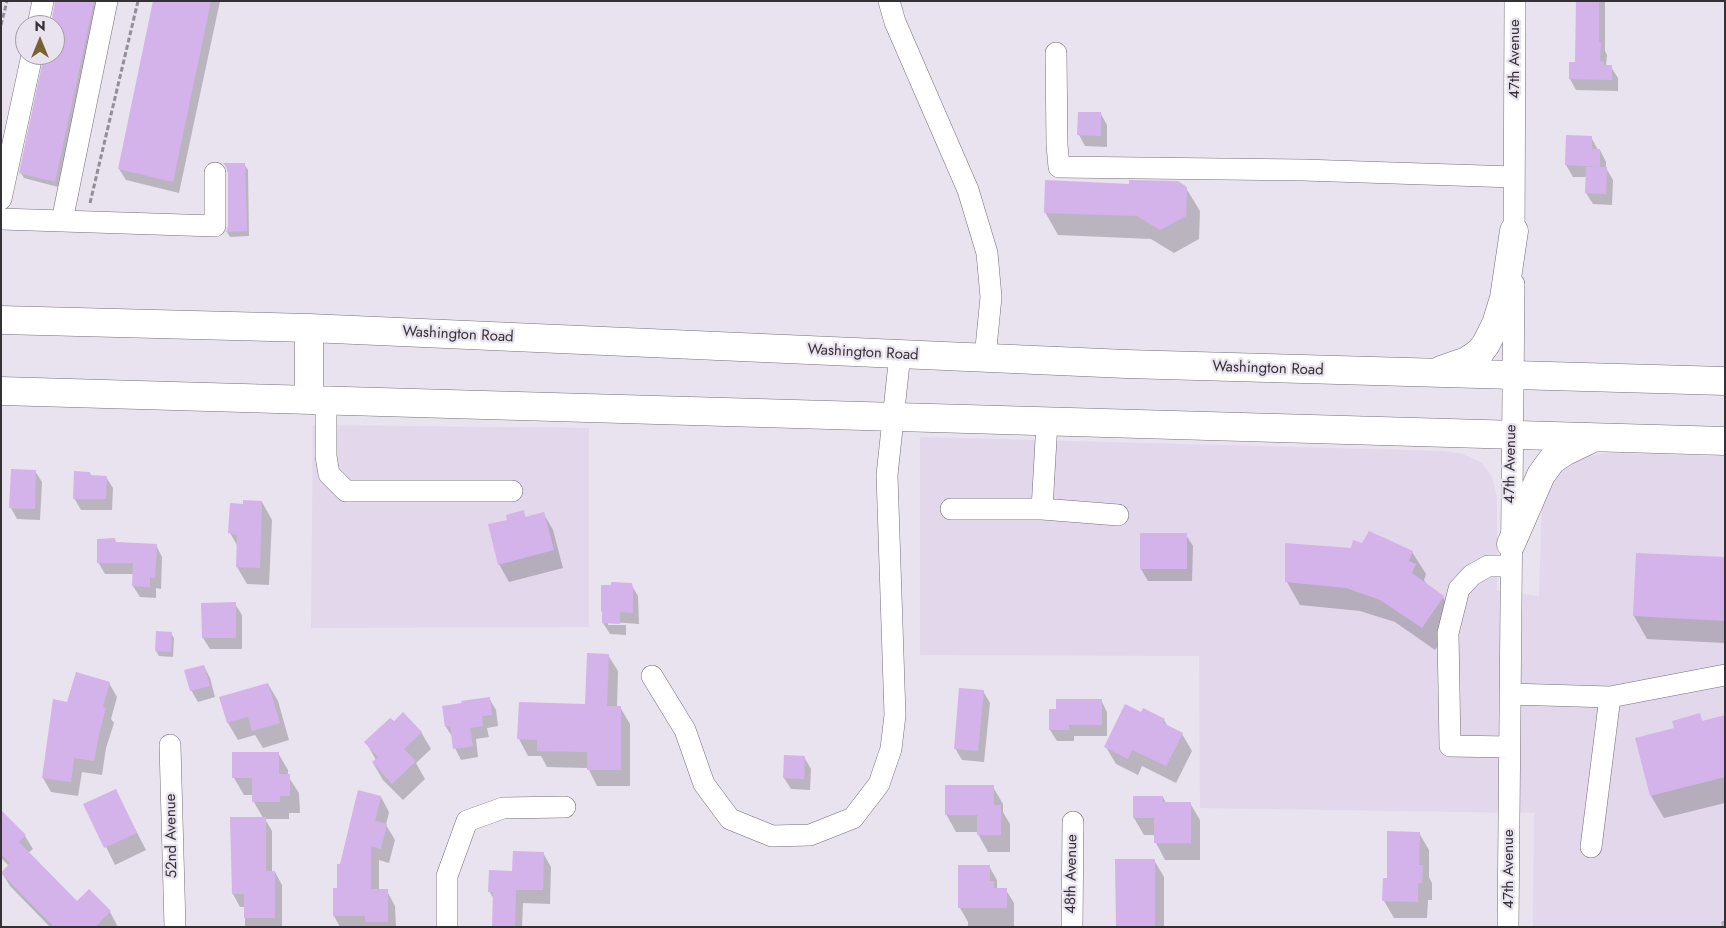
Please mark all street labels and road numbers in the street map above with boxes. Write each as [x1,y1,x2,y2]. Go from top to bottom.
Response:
street label: 47th Avenue [1506,19,1524,99]
street label: Washington Road [402,323,514,347]
street label: Washington Road [807,341,919,365]
street label: Washington Road [1212,358,1324,380]
street label: 47th Avenue [1501,424,1521,504]
street label: 52nd Avenue [162,794,182,878]
street label: 47th Avenue [1500,829,1518,909]
street label: 48th Avenue [1062,834,1082,914]

